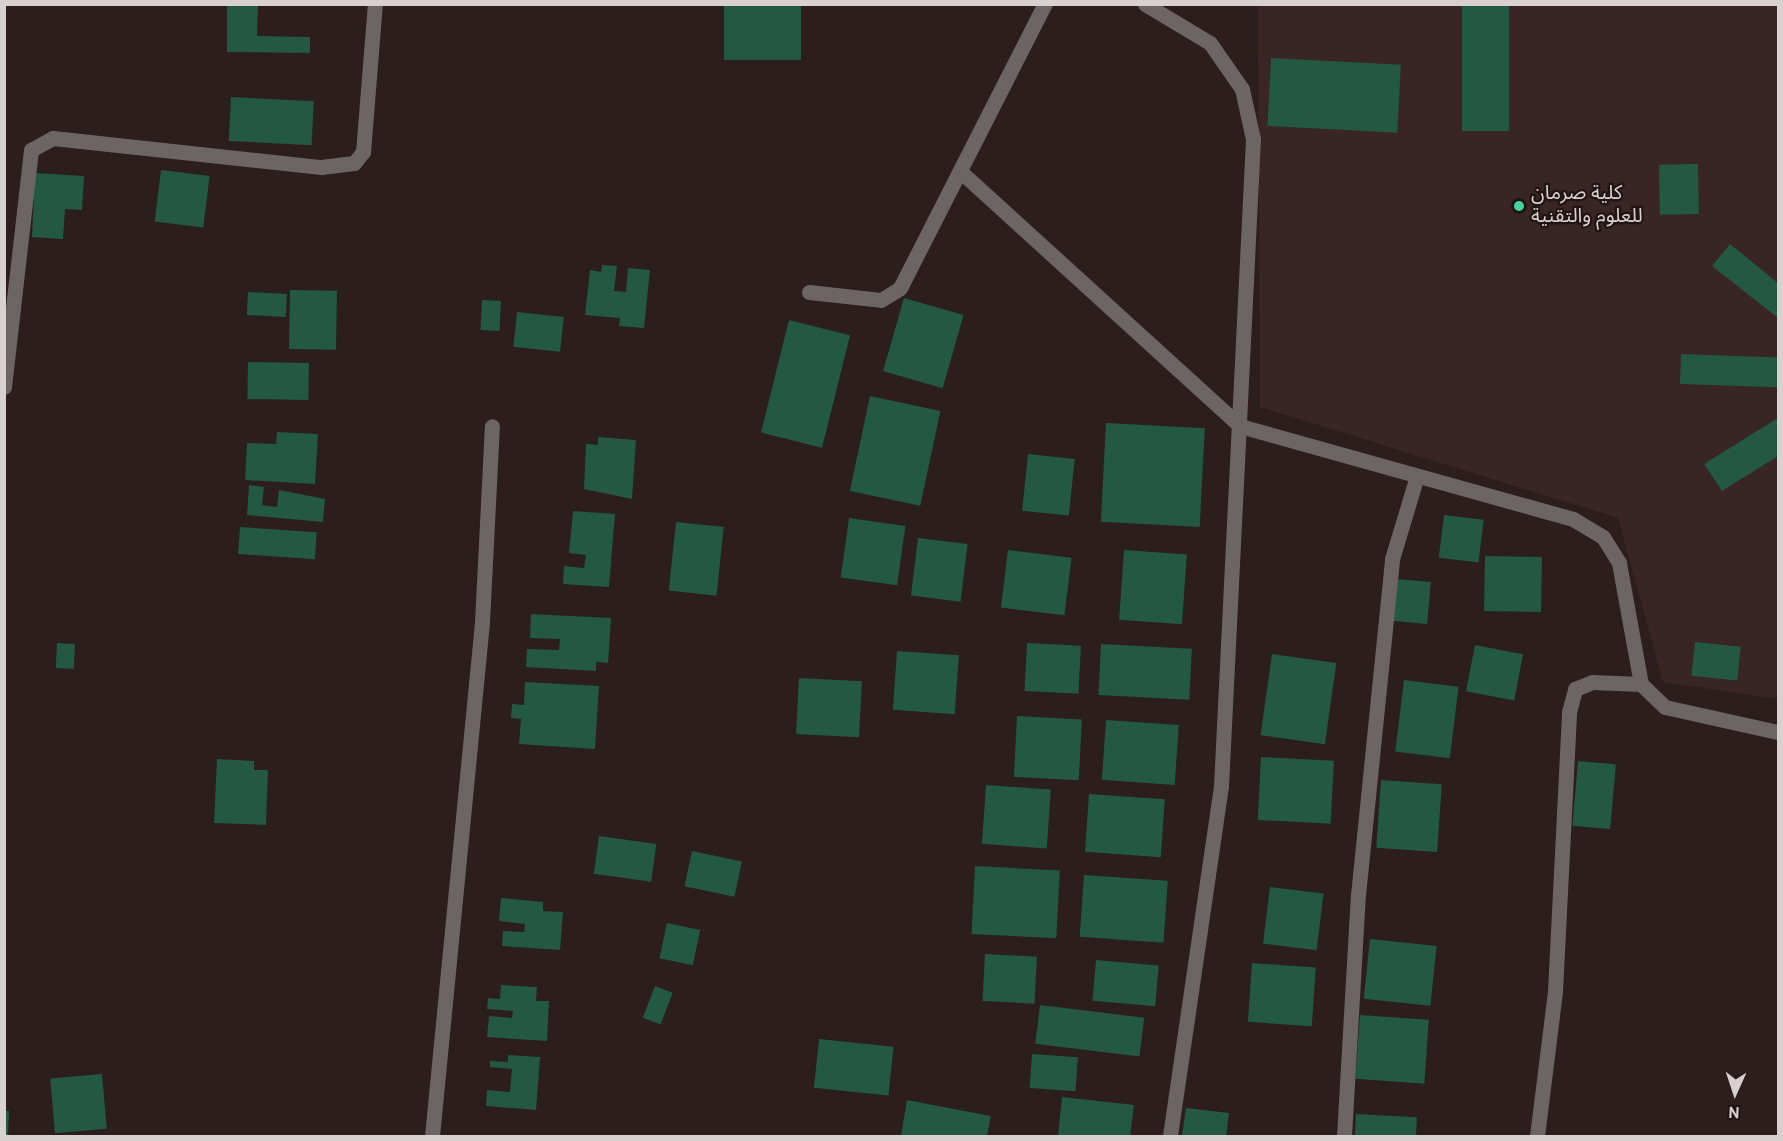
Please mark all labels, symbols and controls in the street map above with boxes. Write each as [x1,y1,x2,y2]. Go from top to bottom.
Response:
place label: كلية صرمان للعلوم والتقنية [1531,183,1643,230]
marker: كلية صرمان للعلوم والتقنية [1512,199,1526,213]
north arrow [1705,1063,1765,1123]
text: N [1728,1101,1740,1121]

